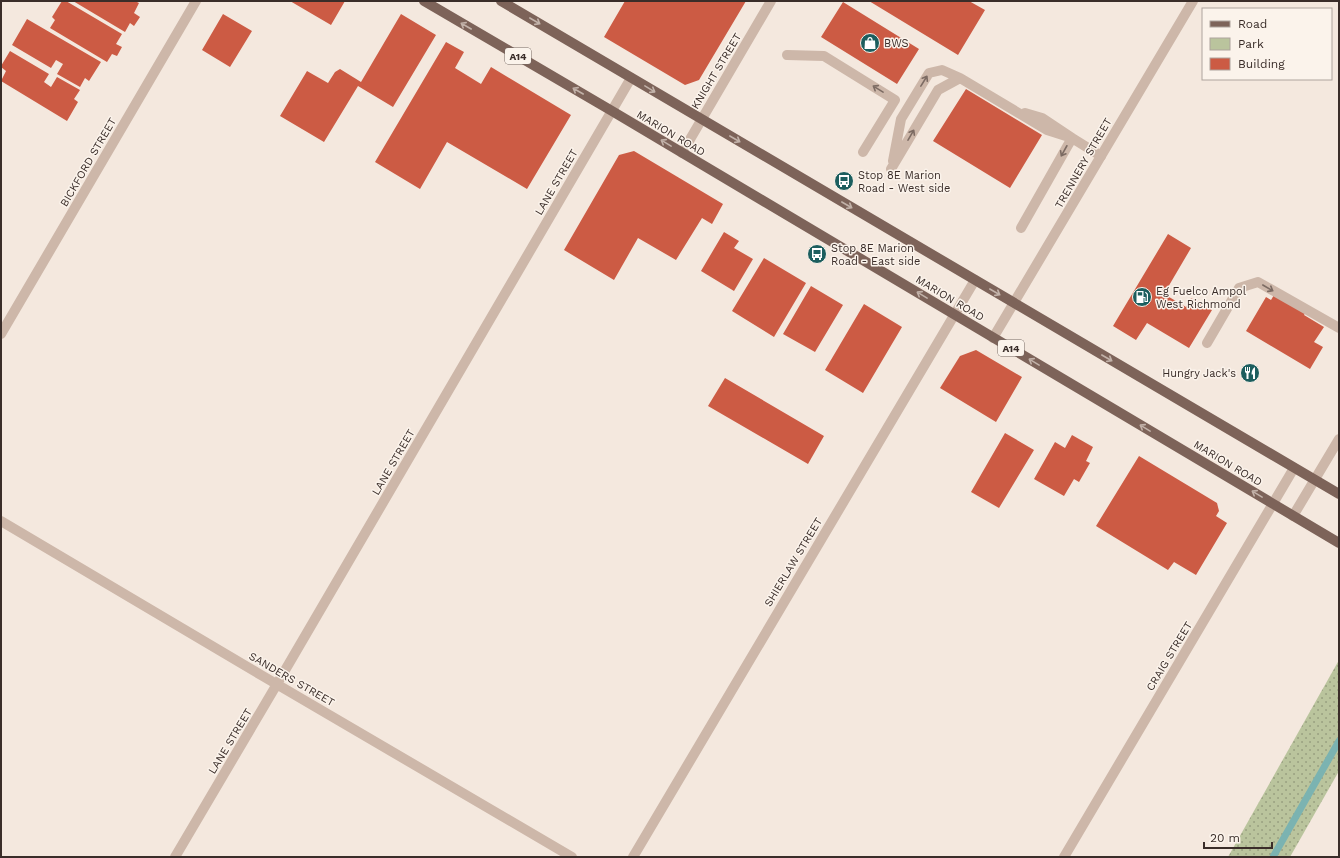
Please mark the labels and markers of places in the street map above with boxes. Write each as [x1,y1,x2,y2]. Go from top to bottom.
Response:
shop icon: BWS [859,32,881,54]
place label: BWS [884,37,909,50]
place label: Stop 8E Marion Road - West side [858,169,950,195]
bus stop icon: Stop 8E Marion Road - West side [833,170,855,192]
place label: Stop 8E Marion Road - East side [831,242,920,268]
bus stop icon: Stop 8E Marion Road - East side [806,243,828,265]
place label: Eg Fuelco Ampol West Richmond [1156,285,1247,311]
fuel station icon: Eg Fuelco Ampol West Richmond [1131,286,1153,308]
restaurant icon: Hungry Jack's [1239,362,1261,384]
place label: Hungry Jack's [1162,367,1236,380]

